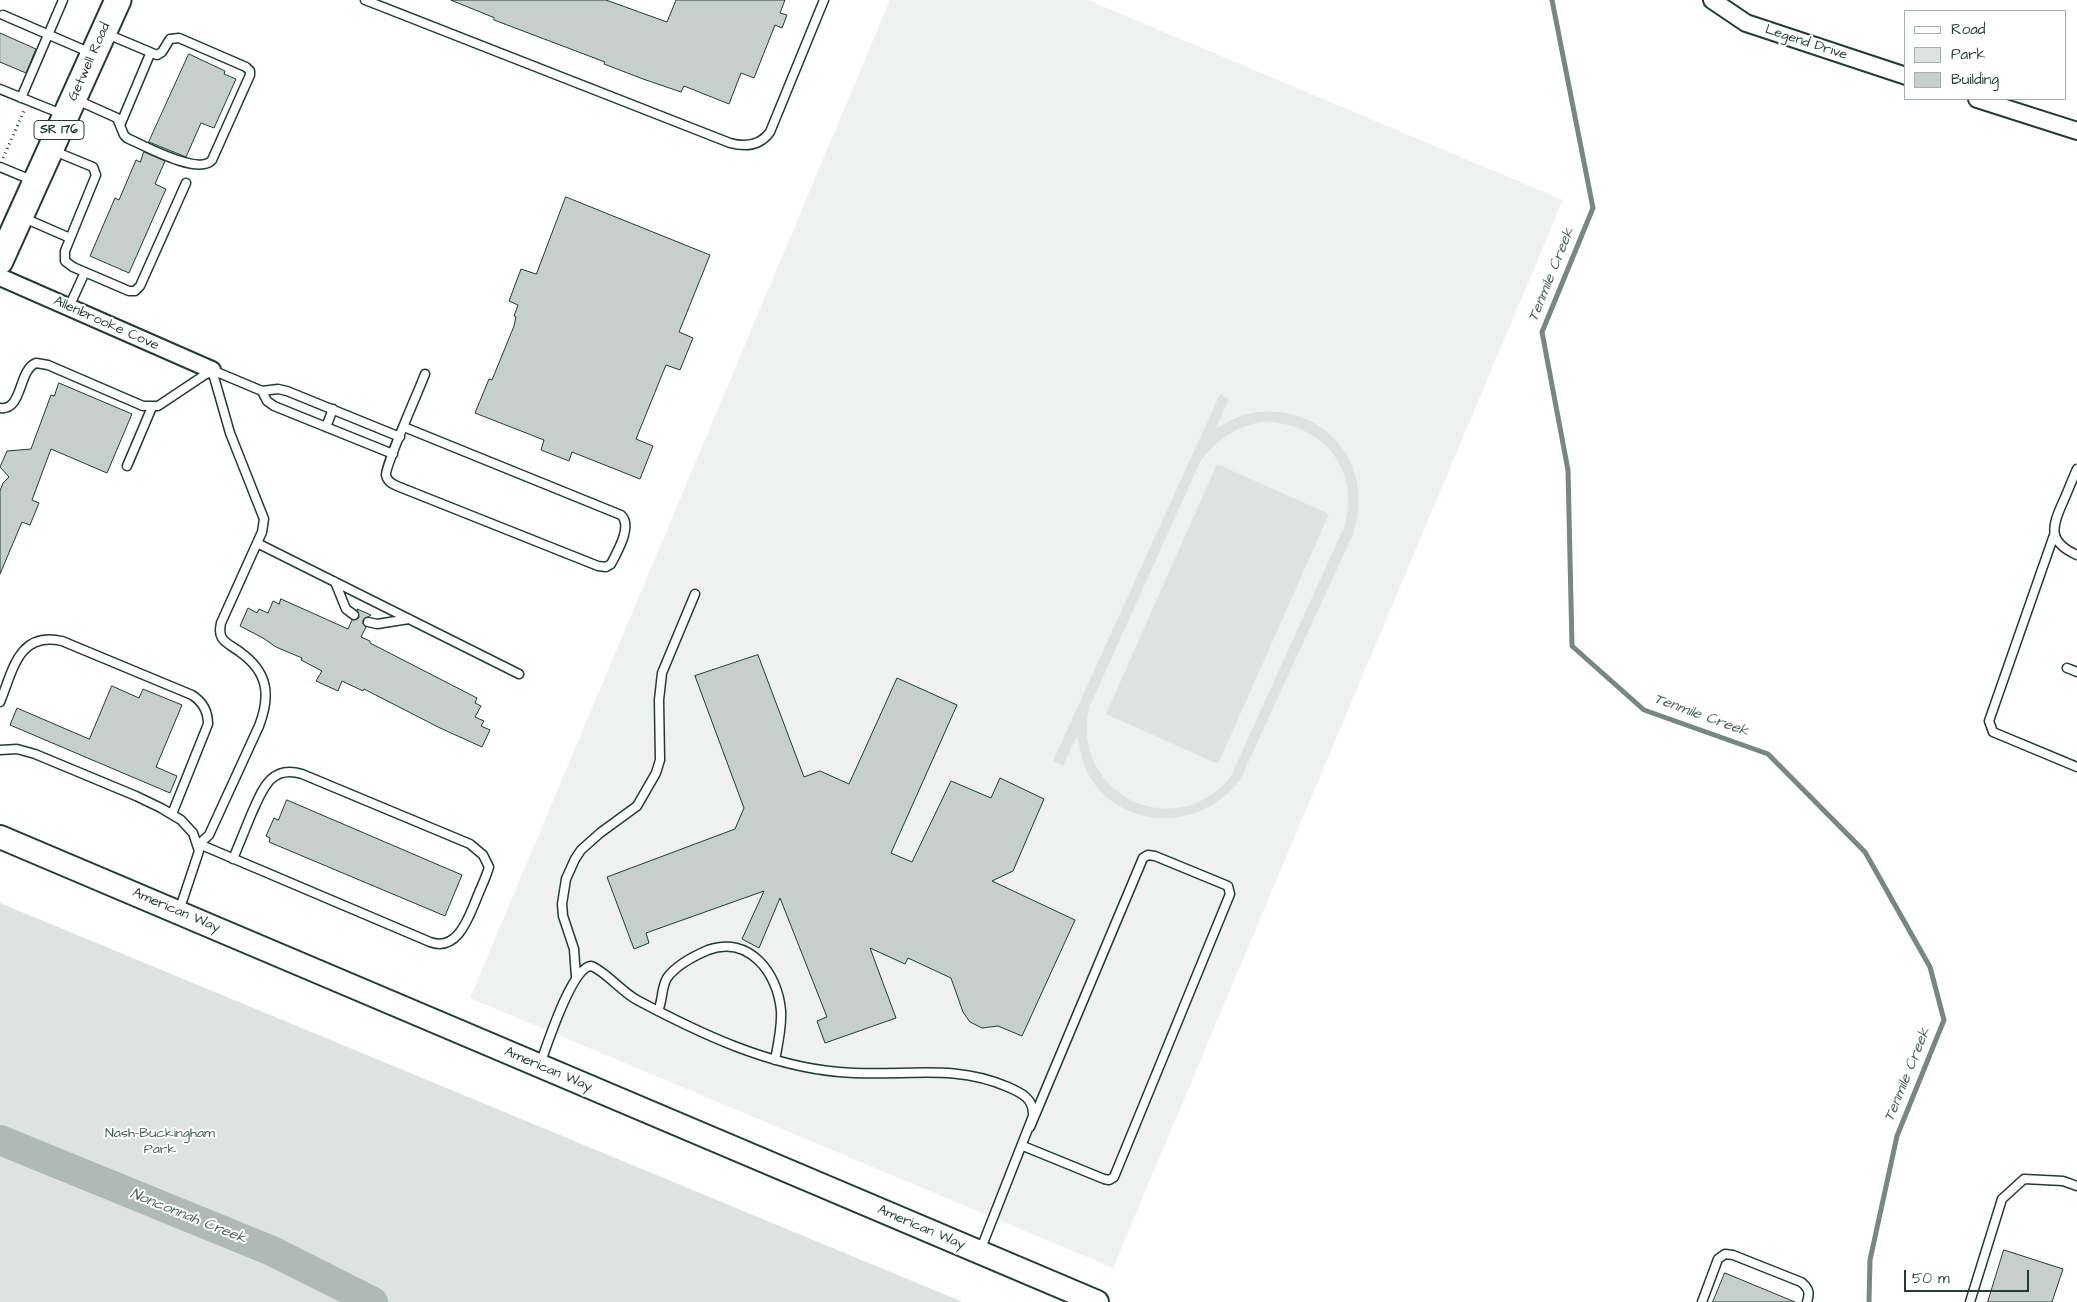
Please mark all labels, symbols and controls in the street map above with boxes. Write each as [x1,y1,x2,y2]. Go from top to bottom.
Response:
legend [1904,10,2067,100]
text: Road [1951,19,1985,40]
street label: Getwell Road [65,20,115,104]
street label: Legend Drive [1763,22,1849,64]
text: Park [1951,44,1986,65]
text: Building [1951,69,1999,90]
road number: SR 176 [34,120,84,140]
water label: Tenmile Creek [1525,225,1579,325]
street label: Allenbrooke Cove [51,293,161,355]
water label: Tenmile Creek [1651,690,1751,742]
street label: American Way [130,885,222,937]
water label: Tenmile Creek [1881,1025,1935,1125]
street label: American Way [502,1044,594,1096]
park label: Nash-Buckingham Park [105,1126,215,1158]
water label: Nonconnah Creek [127,1185,249,1249]
street label: American Way [875,1202,967,1254]
scale bar [1907,1260,2032,1292]
text: 50 m [1912,1268,1950,1289]

